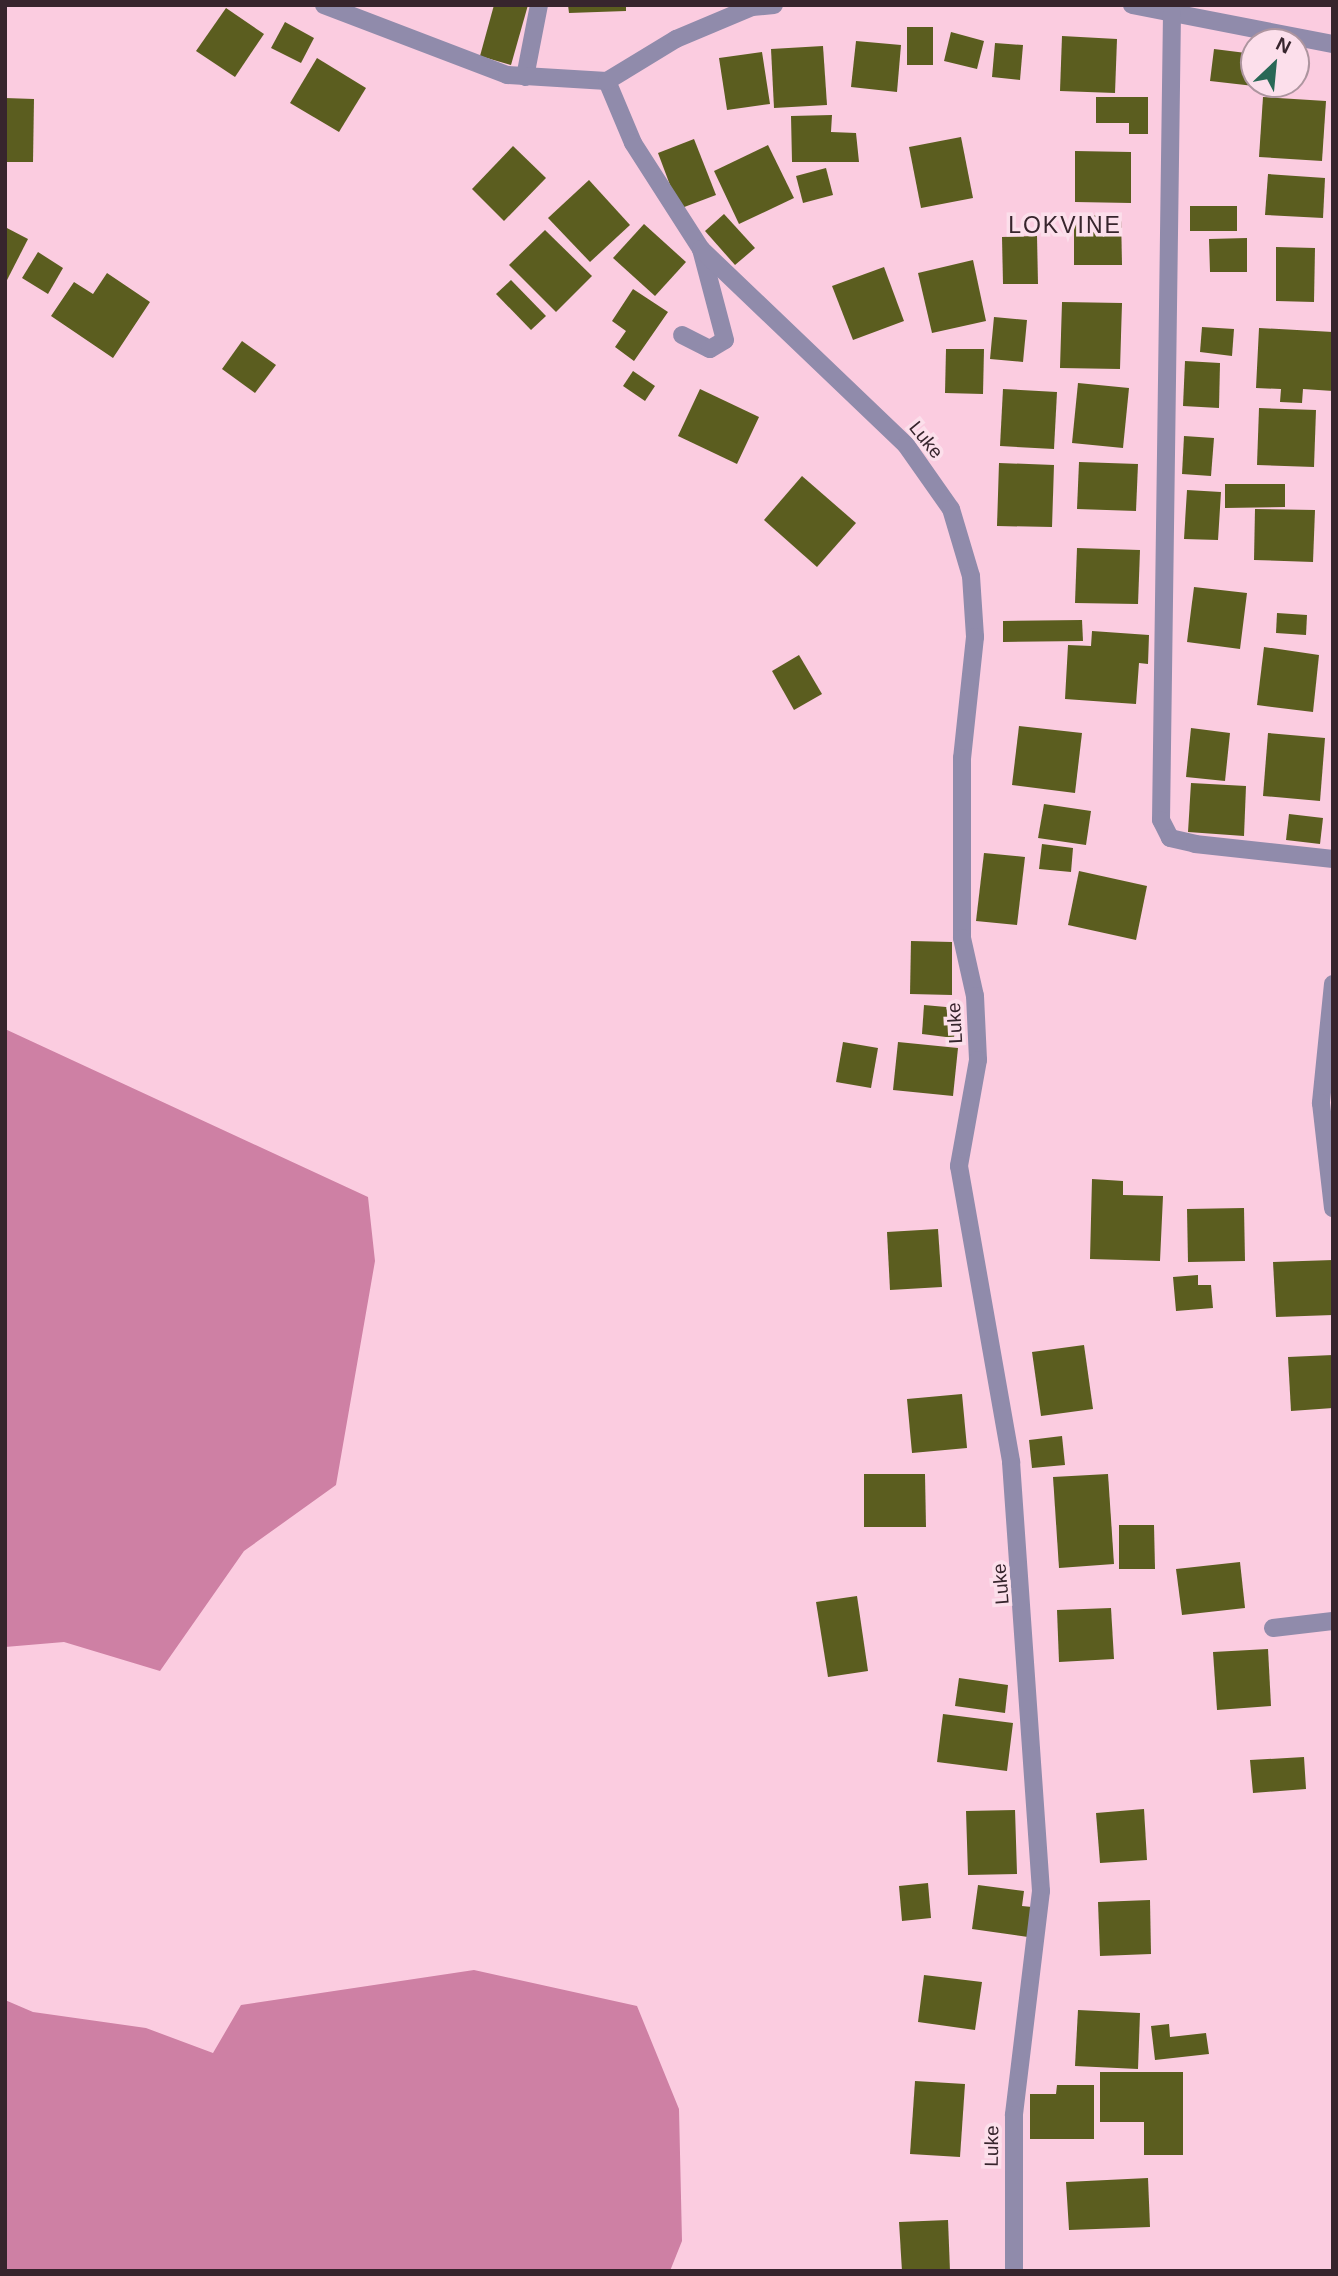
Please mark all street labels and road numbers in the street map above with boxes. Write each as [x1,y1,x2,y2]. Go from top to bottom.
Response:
street label: Luke [904,417,948,463]
street label: Luke [943,1002,967,1044]
street label: Luke [988,1562,1014,1606]
street label: Luke [980,2125,1004,2167]

